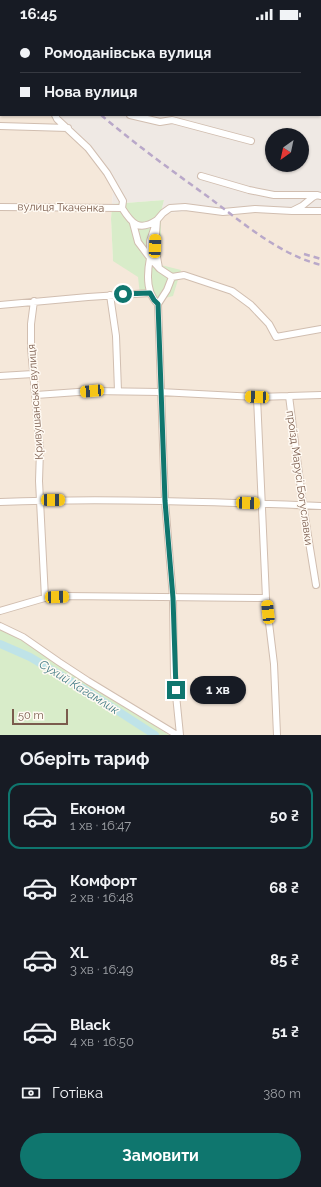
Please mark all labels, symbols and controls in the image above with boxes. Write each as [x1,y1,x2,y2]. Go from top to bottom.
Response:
text: 16:45 [20,5,57,23]
text: Ромоданівська вулиця [44,44,212,62]
text: Нова вулиця [44,83,137,101]
north arrow [265,128,309,172]
map controls [265,128,309,172]
street label: вулиця Ткаченка [17,200,105,215]
car [149,234,161,258]
route start [114,285,132,303]
street label: Кривушанська вулиця [25,344,46,460]
car [80,384,104,398]
car [245,390,269,404]
street label: проїзд Марусі Богуславки [284,410,315,546]
car [41,494,65,506]
car [236,497,260,509]
car [45,591,69,603]
car [261,599,275,625]
water label: Сухий Кагамлик [37,657,122,717]
callout: 1 хв [190,676,246,704]
route end [167,681,185,699]
text: 1 хв [206,682,230,697]
scale bar [12,707,68,726]
text: 50 m [18,709,44,722]
text: Оберіть тариф [20,748,150,769]
icon: car [22,798,58,834]
text: Економ [70,800,125,818]
text: 50 ₴ [270,807,299,825]
text: 1 хв · 16:47 [70,818,131,833]
icon: car [22,870,58,906]
text: Комфорт [70,872,137,890]
text: 68 ₴ [269,879,299,897]
text: 2 хв · 16:48 [70,890,133,905]
icon: car [22,942,58,978]
text: XL [70,944,88,962]
text: 85 ₴ [270,951,299,969]
text: 3 хв · 16:49 [70,962,133,977]
icon: car [22,1014,58,1050]
text: Black [70,1016,110,1034]
text: 51 ₴ [272,1023,299,1041]
text: 4 хв · 16:50 [70,1034,134,1049]
icon: cash [20,1082,42,1104]
text: Готівка [52,1084,103,1102]
text: 380 m [263,1086,301,1101]
button: Замовити [20,1133,301,1179]

